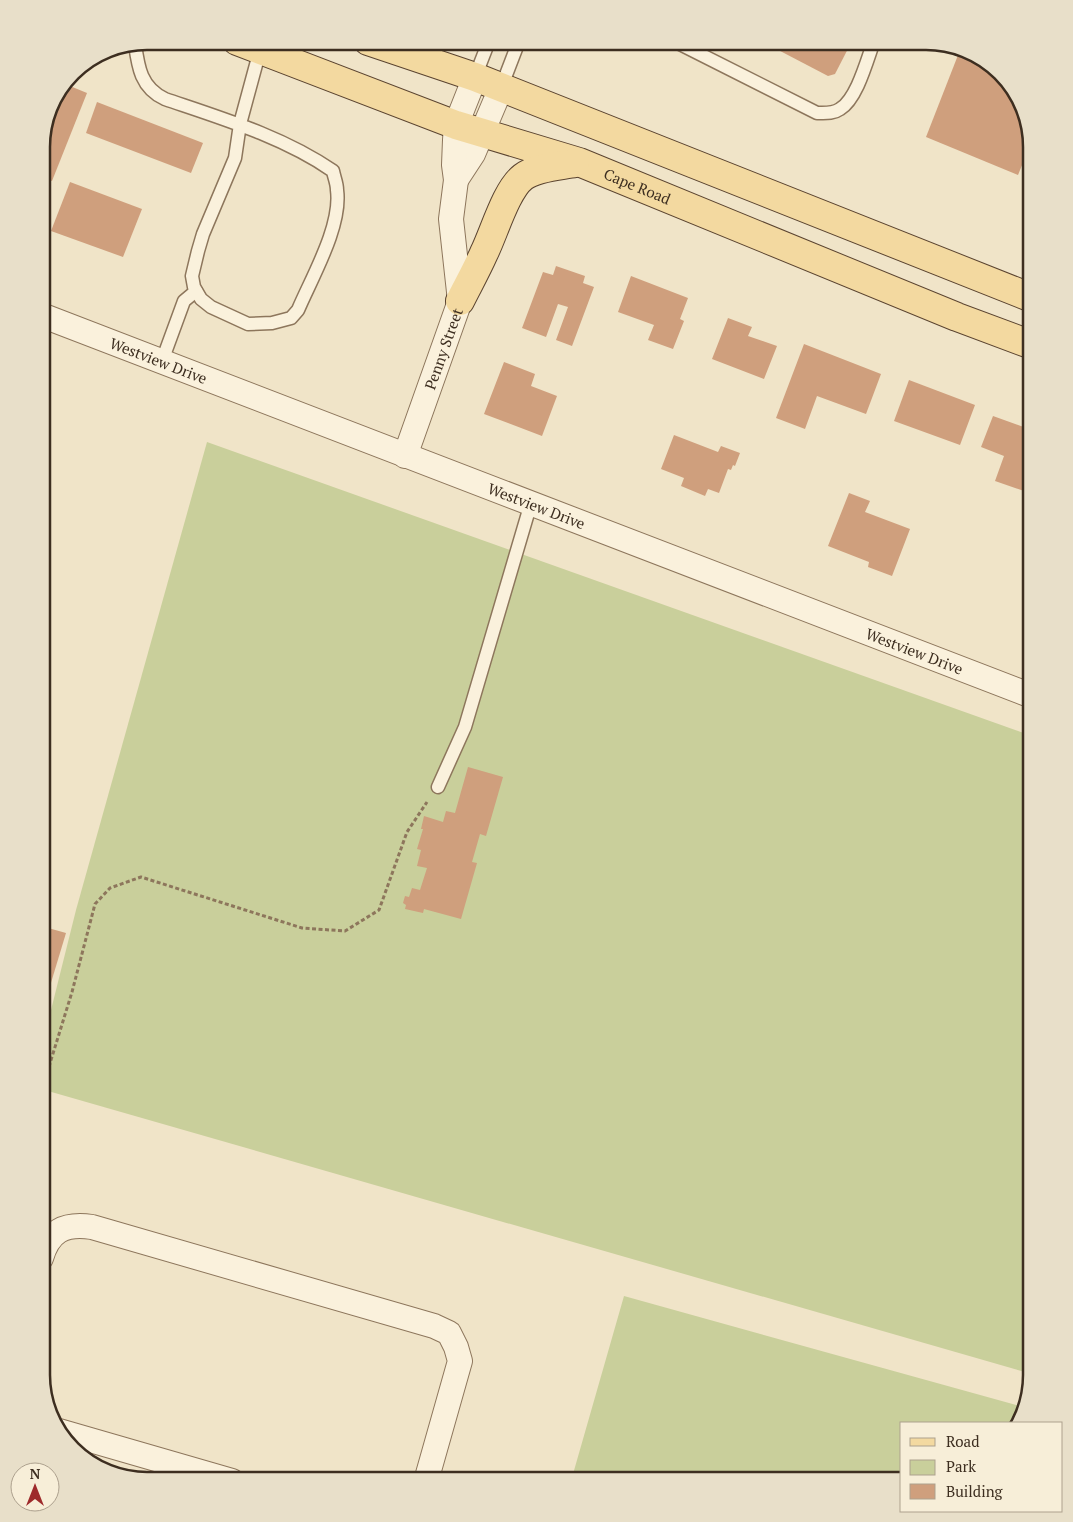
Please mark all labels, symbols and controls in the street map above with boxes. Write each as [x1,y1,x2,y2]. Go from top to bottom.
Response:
street label: Cape Road [601,163,674,209]
street label: Penny Street [419,305,467,392]
street label: Westview Drive [107,332,210,388]
street label: Westview Drive [485,478,588,533]
street label: Westview Drive [863,623,966,679]
legend [900,1422,1063,1512]
text: Road [946,1431,979,1451]
text: Park [946,1456,976,1476]
north arrow [10,1462,60,1512]
text: N [30,1464,41,1483]
text: Building [946,1481,1004,1501]

